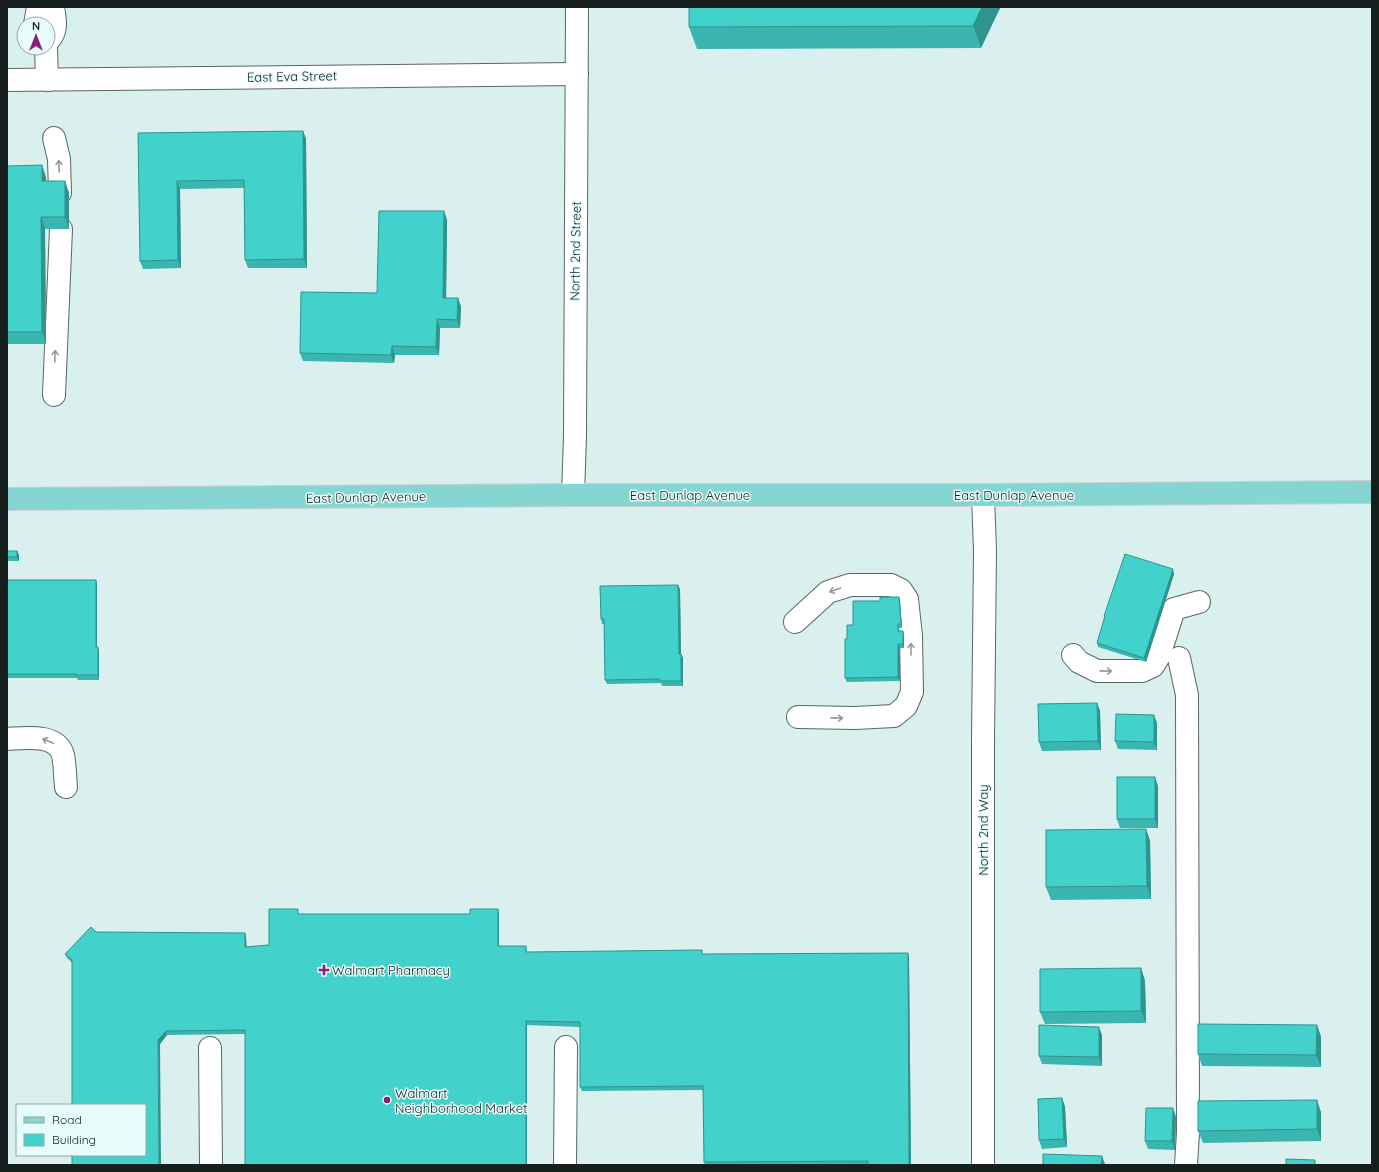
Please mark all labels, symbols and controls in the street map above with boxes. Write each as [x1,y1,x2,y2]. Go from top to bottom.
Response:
north arrow [16,16,56,56]
text: N [32,19,40,33]
street label: East Eva Street [247,67,337,85]
one-way arrow [55,159,63,172]
street label: North 2nd Street [566,201,584,301]
one-way arrow [52,350,59,363]
street label: East Dunlap Avenue [630,487,750,503]
street label: East Dunlap Avenue [954,487,1074,503]
street label: East Dunlap Avenue [306,488,426,506]
one-way arrow [828,587,841,594]
one-way arrow [907,643,915,656]
one-way arrow [1099,667,1112,675]
one-way arrow [830,714,843,722]
one-way arrow [43,737,55,745]
street label: North 2nd Way [975,784,991,876]
place label: Walmart Pharmacy [332,962,450,978]
marker: Walmart Pharmacy [319,965,329,975]
place label: Walmart Neighborhood Market [395,1085,527,1116]
marker: Walmart Neighborhood Market [382,1095,392,1105]
legend [16,1104,146,1156]
text: Road [52,1112,82,1127]
text: Building [52,1132,96,1147]

